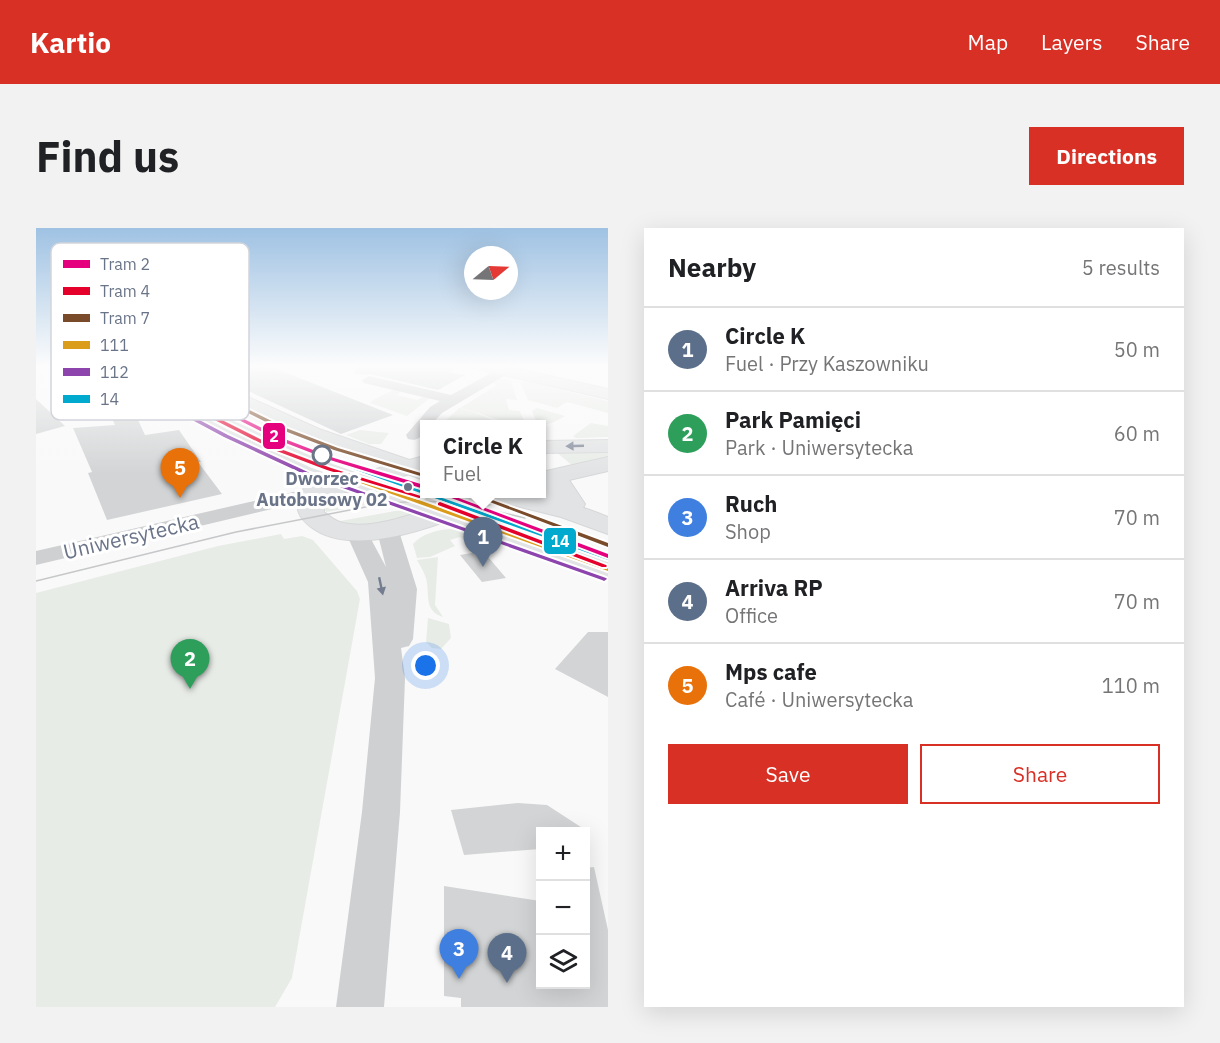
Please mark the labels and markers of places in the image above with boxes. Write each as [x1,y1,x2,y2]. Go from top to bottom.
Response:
marker: Dworzec Autobusowy 02 [312,445,332,465]
pin: 5 [160,448,200,498]
place label: Dworzec Autobusowy 02 [256,467,388,511]
unlabelled marker [402,481,414,493]
pin: 1 [464,518,502,567]
pin: 2 [170,640,210,689]
pin: 3 [440,930,478,979]
pin: 4 [488,934,526,983]

